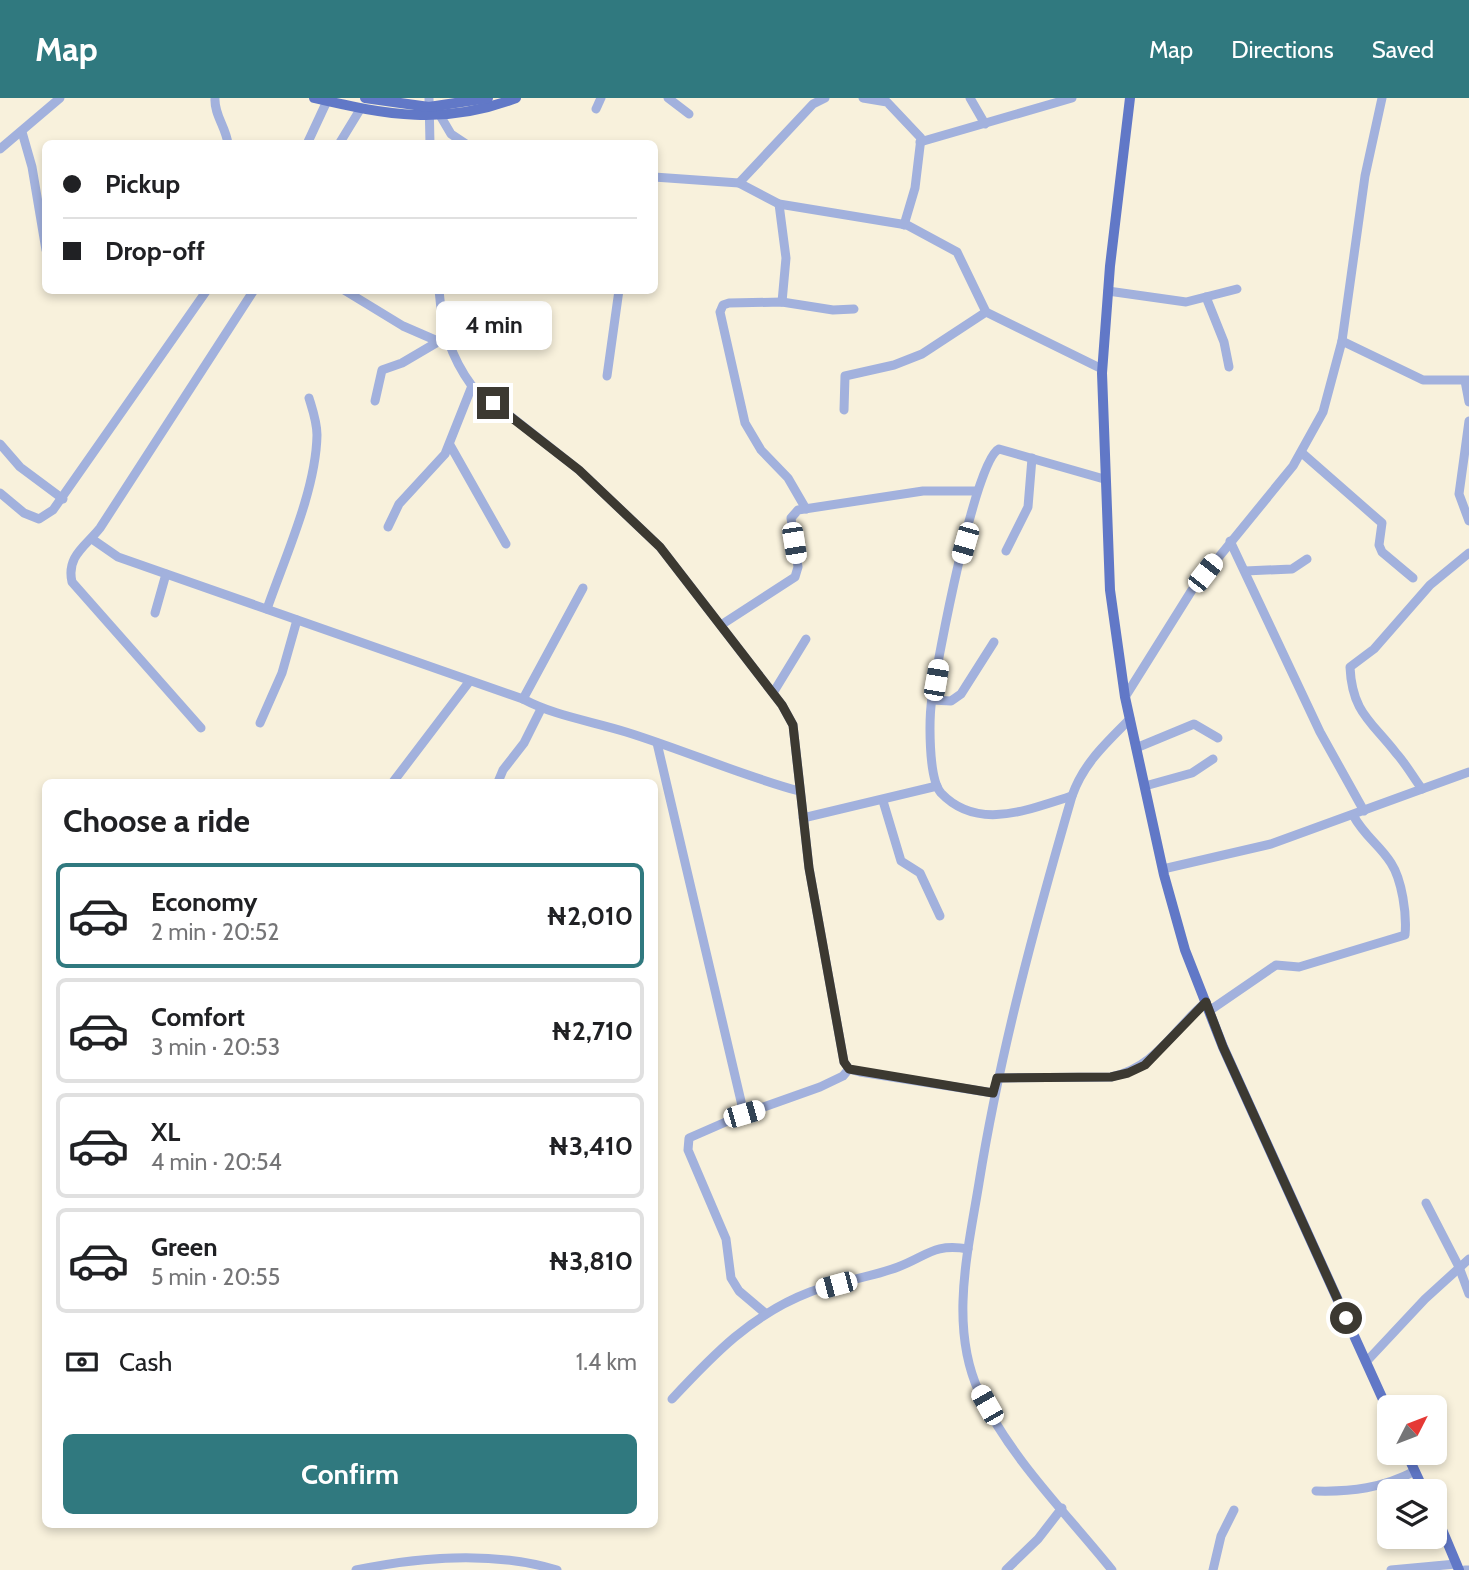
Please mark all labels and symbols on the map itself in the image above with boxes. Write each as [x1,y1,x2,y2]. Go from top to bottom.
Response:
callout: 4 min [435,302,551,350]
route end [477,387,509,419]
car [950,520,981,566]
car [781,521,808,565]
car [1184,550,1227,596]
car [923,657,950,703]
car [721,1098,768,1130]
car [813,1269,860,1301]
route start [1330,1302,1362,1334]
car [968,1382,1007,1428]
north arrow [1377,1395,1447,1465]

